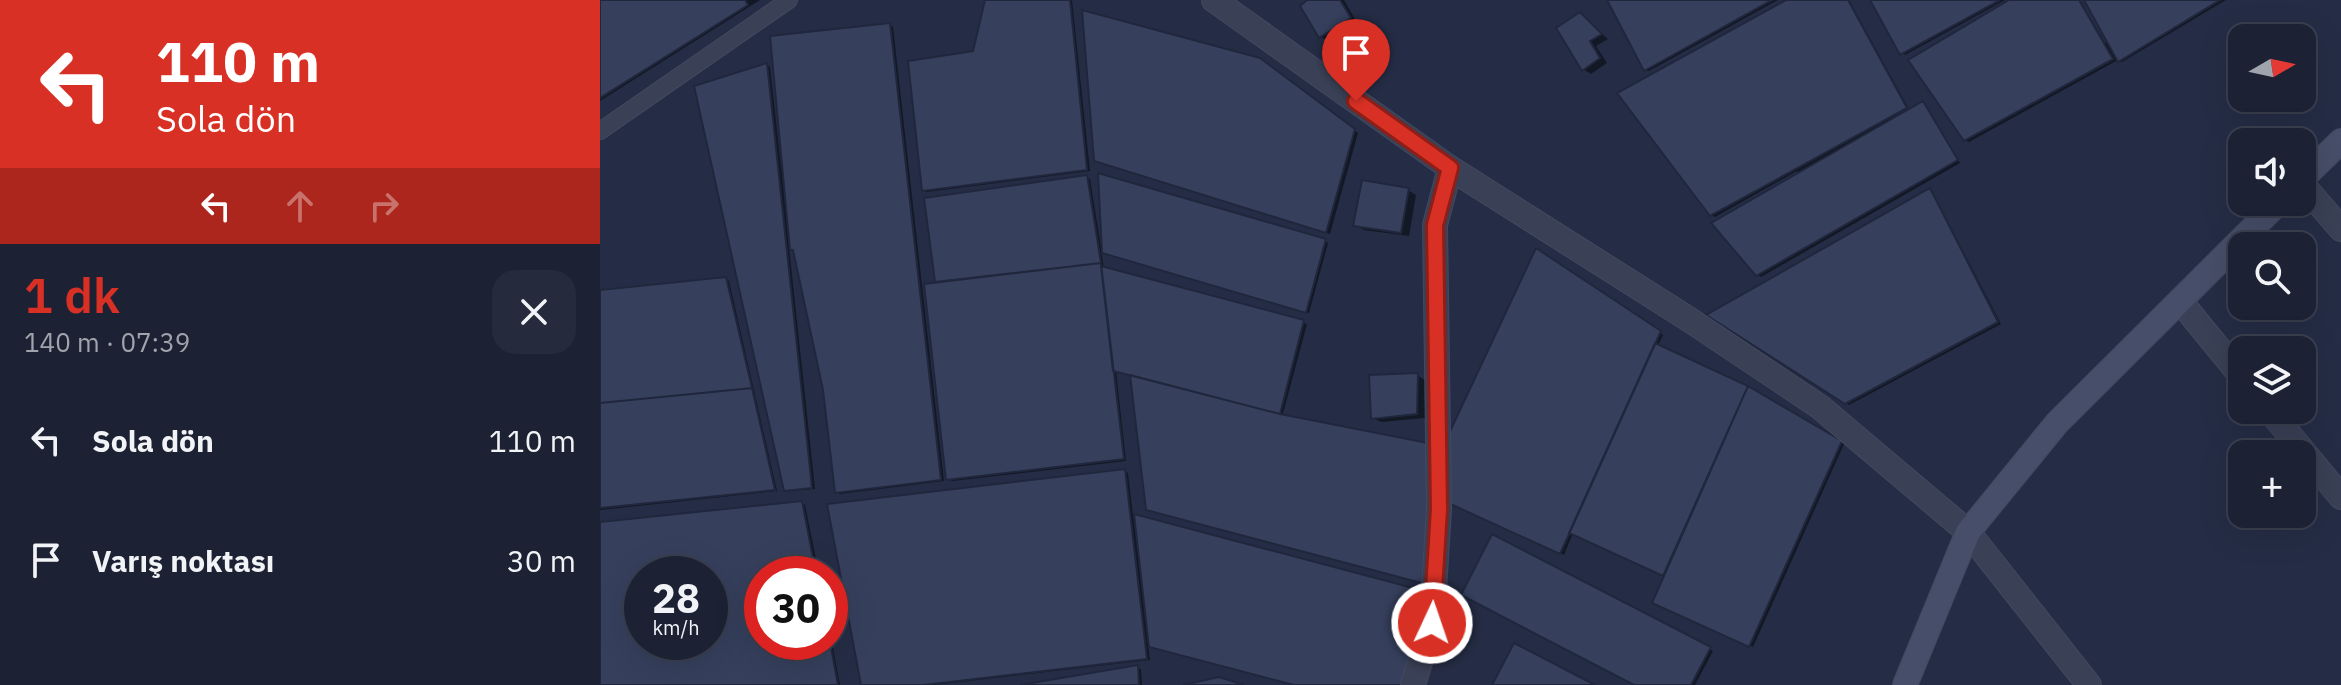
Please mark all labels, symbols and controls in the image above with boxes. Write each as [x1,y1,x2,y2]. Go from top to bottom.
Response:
pin [1322,19,1390,101]
north arrow [2228,24,2316,112]
map controls [2228,24,2316,528]
text: 110 m [156,25,320,97]
icon: arrive [1334,31,1378,75]
icon: left [24,32,128,136]
text: Sola dön [156,95,296,142]
button: sound [2228,128,2316,216]
icon: left [194,184,238,228]
icon: ahead [278,184,322,228]
icon: right [362,184,406,228]
button: search [2228,232,2316,320]
text: 1 dk [24,264,120,326]
button: close [492,270,576,354]
text: 140 m · 07:39 [24,325,190,359]
button: layers [2228,336,2316,424]
icon: left [24,418,68,462]
text: Sola dön [92,421,214,460]
text: 110 m [489,421,576,460]
button: + [2228,440,2316,528]
icon: arrive [24,538,68,582]
text: Varış noktası [92,541,274,580]
text: 30 m [507,541,576,580]
speed limit sign: 30 [744,556,848,660]
text: 28 [652,572,700,624]
position arrow [1390,581,1474,665]
text: km/h [652,614,700,641]

